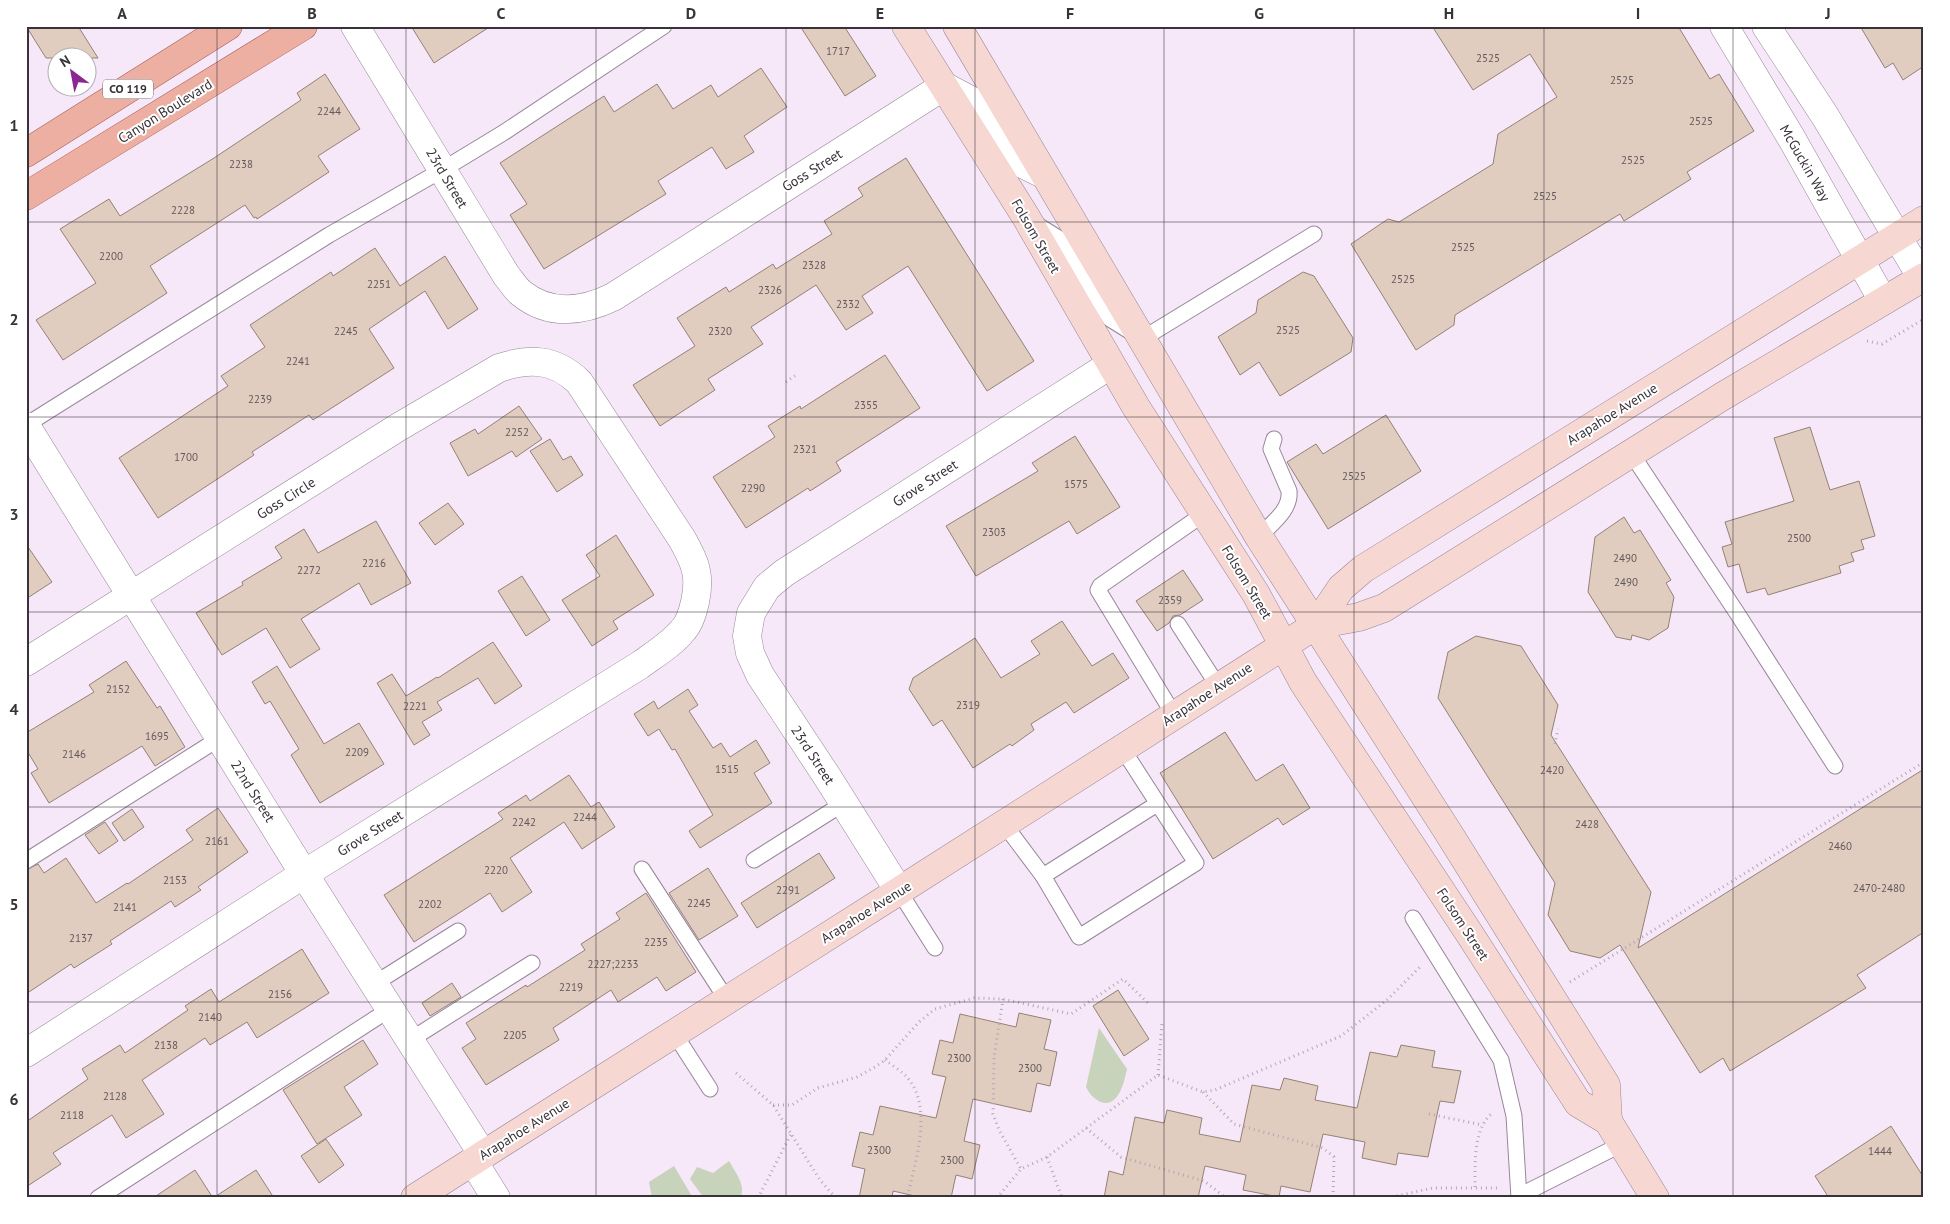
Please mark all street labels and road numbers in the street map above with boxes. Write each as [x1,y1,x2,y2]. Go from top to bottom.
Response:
street label: Canyon Boulevard [115,75,215,147]
road number: CO 119 [103,80,153,98]
street label: McGuckin Way [1776,121,1835,205]
street label: Goss Street [779,144,846,195]
street label: 23rd Street [422,145,472,212]
street label: Folsom Street [1007,196,1065,277]
street label: Arapahoe Avenue [1563,379,1661,449]
street label: Grove Street [889,455,961,511]
street label: Goss Circle [253,473,319,523]
street label: Folsom Street [1218,542,1276,622]
street label: Arapahoe Avenue [1159,658,1255,730]
street label: 23rd Street [787,722,839,788]
street label: 22nd Street [227,757,279,826]
street label: Grove Street [334,806,406,860]
street label: Arapahoe Avenue [817,877,915,947]
street label: Folsom Street [1433,884,1493,964]
street label: Arapahoe Avenue [475,1094,573,1164]

